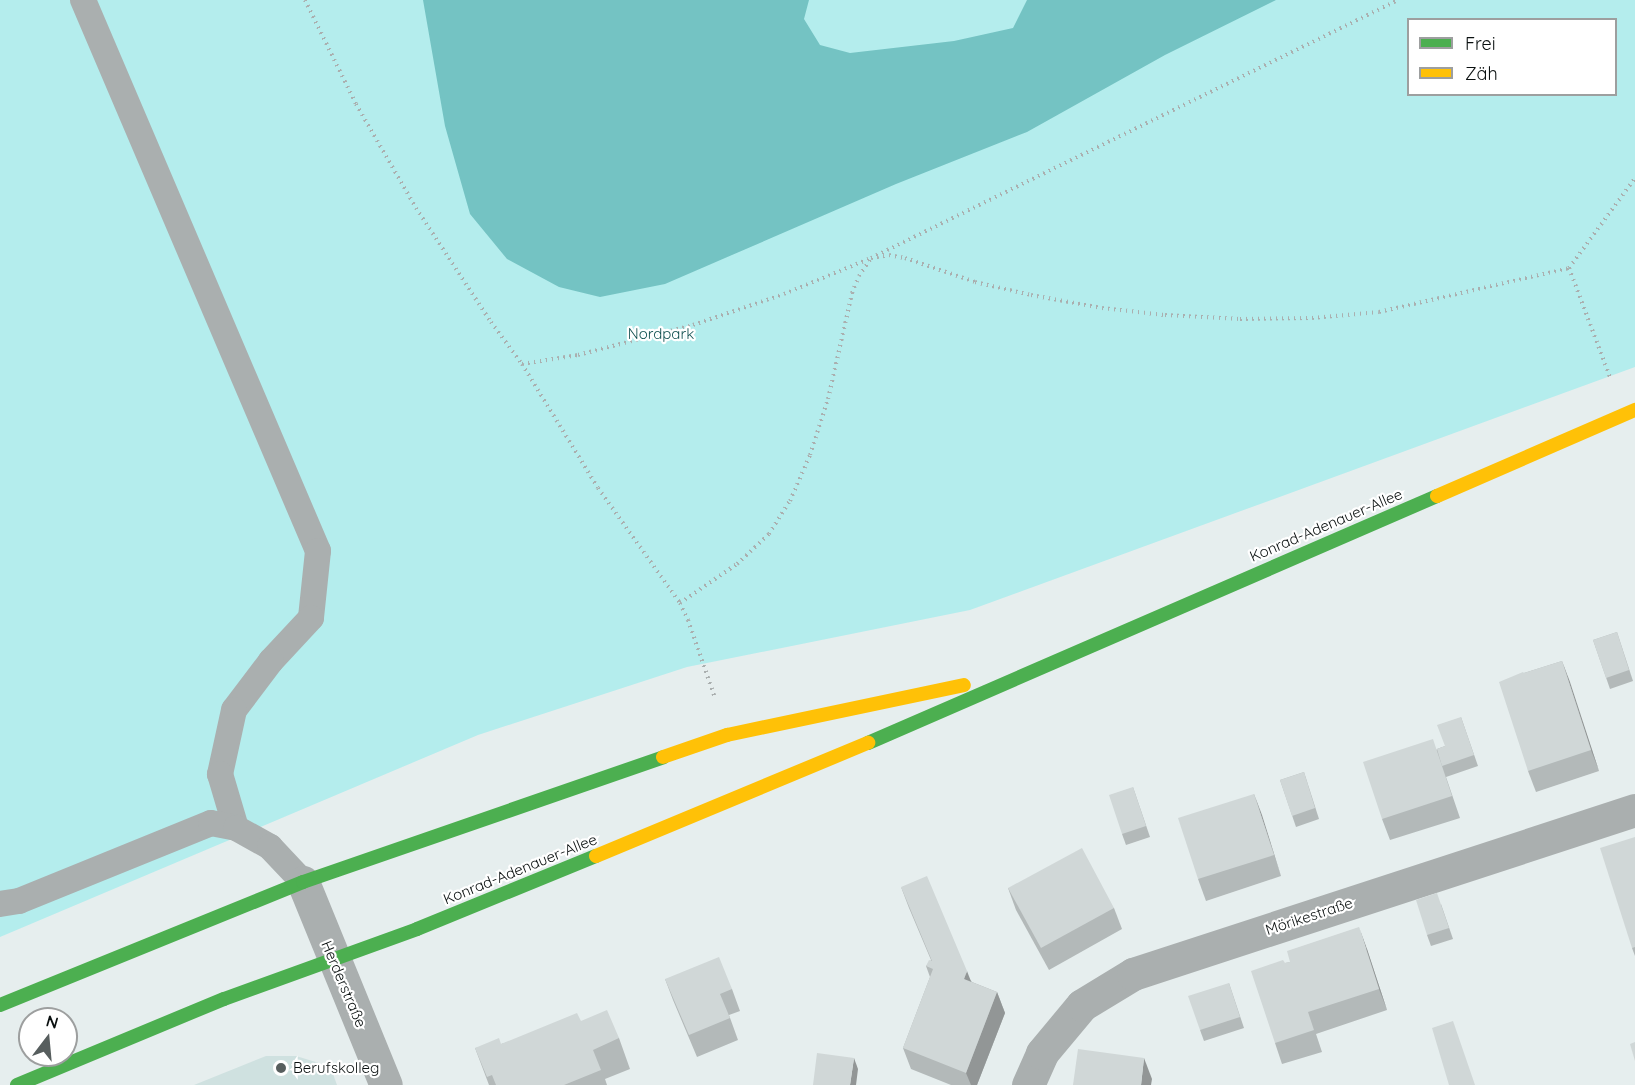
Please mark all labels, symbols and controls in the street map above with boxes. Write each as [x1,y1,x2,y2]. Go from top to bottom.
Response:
legend [1407,18,1617,96]
text: Frei [1465,32,1496,55]
text: Zäh [1465,62,1498,85]
park label: Nordpark [628,325,694,343]
street label: Konrad-Adenauer-Allee [1247,485,1405,565]
street label: Konrad-Adenauer-Allee [441,830,599,908]
street label: Mörikestraße [1263,893,1355,939]
street label: Herderstraße [318,938,370,1030]
north arrow [18,1007,78,1067]
text: N [44,1010,61,1033]
place label: Berufskolleg [293,1059,379,1077]
marker: Berufskolleg [274,1061,288,1075]

